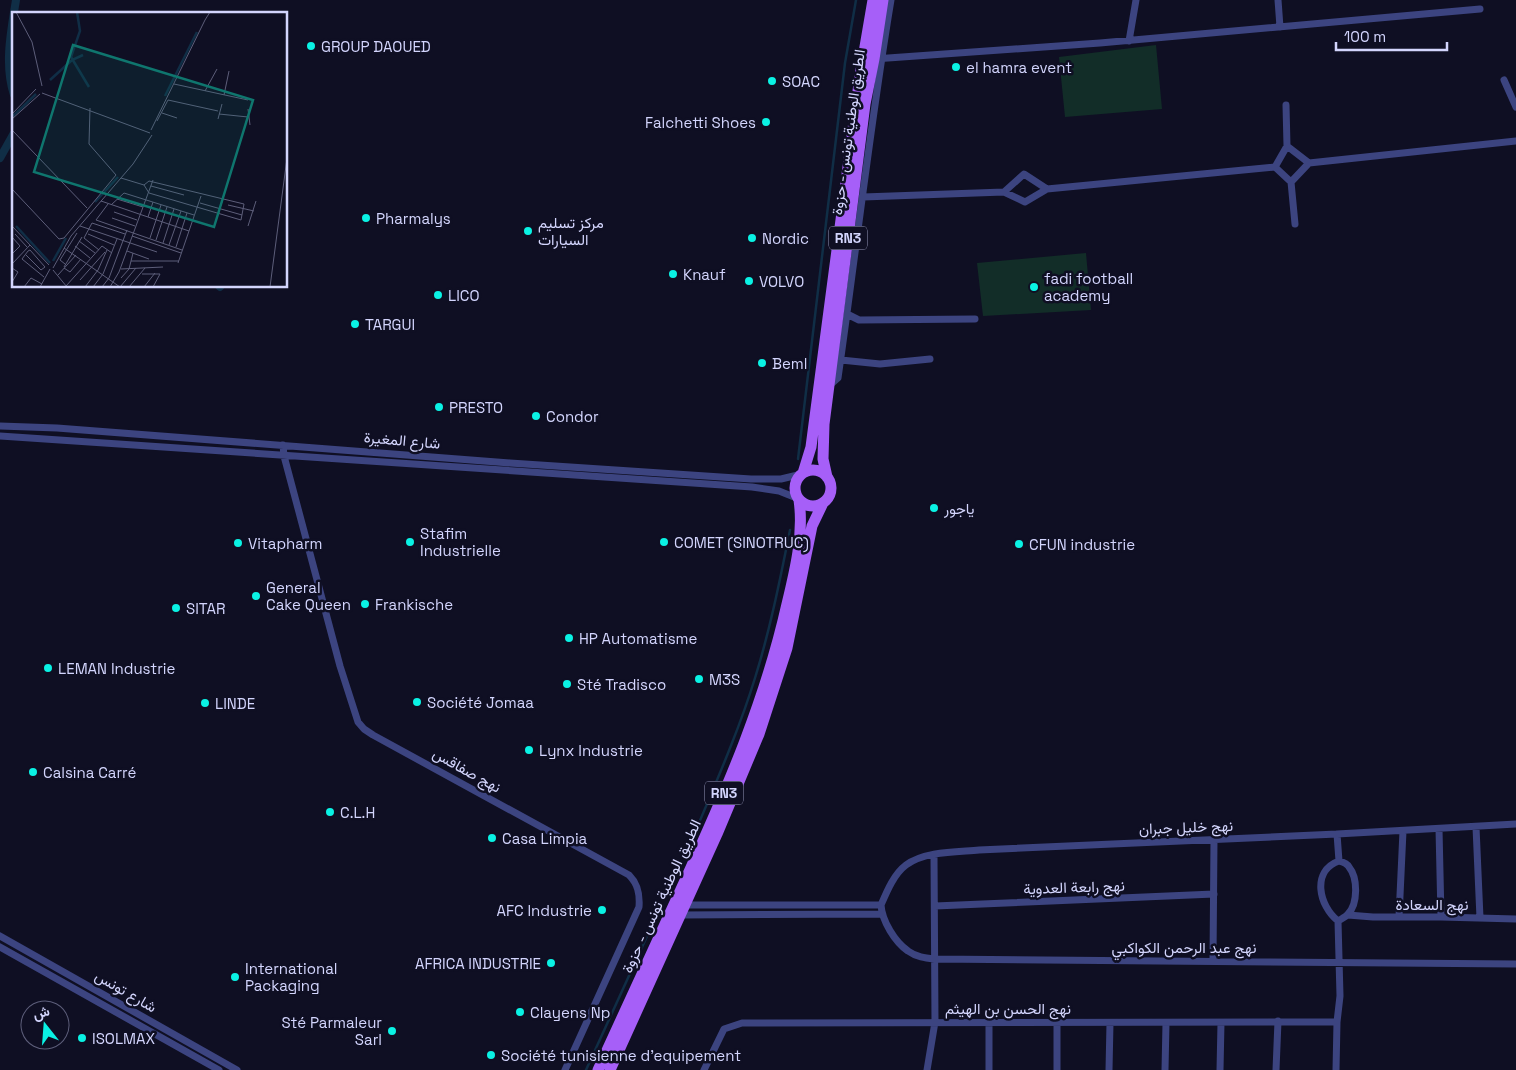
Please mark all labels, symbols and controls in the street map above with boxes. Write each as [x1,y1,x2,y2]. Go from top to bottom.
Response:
inset map [12,12,288,288]
scale bar [1336,20,1447,52]
text: 100 m [1344,27,1386,46]
place label: GROUP DAOUED [321,37,431,56]
marker: GROUP DAOUED [305,40,317,52]
street label: الطريق الوطنية تونس - حزوة [827,48,870,216]
place label: el hamra event [966,58,1072,77]
marker: el hamra event [950,61,962,73]
place label: SOAC [782,72,820,91]
marker: SOAC [766,75,778,87]
place label: Falchetti Shoes [645,113,756,132]
marker: Falchetti Shoes [760,116,772,128]
place label: Pharmalys [376,209,451,228]
marker: Pharmalys [360,212,372,224]
place label: مركز تسليم السيارات [538,213,604,249]
marker: مركز تسليم السيارات [522,225,534,237]
road number: RN3 [829,227,867,250]
place label: Nordic [762,229,809,248]
marker: Nordic [746,232,758,244]
place label: Knauf [683,265,726,284]
marker: Knauf [667,268,679,280]
place label: fadi football academy [1044,269,1133,305]
place label: VOLVO [759,272,804,291]
marker: VOLVO [743,275,755,287]
marker: fadi football academy [1028,281,1040,293]
place label: LICO [448,286,480,305]
marker: LICO [432,289,444,301]
place label: TARGUI [365,315,415,334]
marker: TARGUI [349,318,361,330]
place label: Beml [772,354,807,373]
marker: Beml [756,357,768,369]
place label: PRESTO [449,398,503,417]
marker: PRESTO [433,401,445,413]
place label: Condor [546,407,599,426]
marker: Condor [530,410,542,422]
street label: شارع المغيرة [363,427,441,455]
place label: ياجور [943,499,974,518]
marker: ياجور [928,502,940,514]
place label: Stafim Industrielle [420,524,501,560]
place label: COMET (SINOTRUC) [674,533,809,553]
place label: Vitapharm [248,534,322,553]
place label: CFUN industrie [1029,535,1135,554]
marker: Stafim Industrielle [404,536,416,548]
marker: COMET (SINOTRUC) [658,536,670,548]
marker: Vitapharm [232,537,244,549]
marker: CFUN industrie [1013,538,1025,550]
place label: General Cake Queen [266,578,351,614]
marker: General Cake Queen [250,590,262,602]
place label: Frankische [375,595,453,614]
marker: Frankische [359,598,371,610]
place label: SITAR [186,599,225,618]
marker: SITAR [170,602,182,614]
place label: HP Automatisme [579,629,697,648]
marker: HP Automatisme [563,632,575,644]
place label: LEMAN Industrie [58,659,176,678]
marker: LEMAN Industrie [42,662,54,674]
place label: M3S [709,670,740,689]
marker: M3S [693,673,705,685]
place label: Sté Tradisco [577,675,666,694]
marker: Sté Tradisco [561,678,573,690]
place label: Société Jomaa [427,693,534,712]
place label: LINDE [215,694,255,713]
marker: Société Jomaa [411,696,423,708]
marker: LINDE [199,697,211,709]
place label: Lynx Industrie [539,741,643,760]
street label: نهج صفاقس [429,743,505,798]
marker: Lynx Industrie [523,744,535,756]
place label: Calsina Carré [43,763,136,782]
marker: Calsina Carré [27,766,39,778]
road number: RN3 [705,781,743,804]
place label: C.L.H [340,803,375,822]
marker: C.L.H [324,806,336,818]
street label: الطريق الوطنية تونس - حزوة [617,816,706,976]
street label: نهج خليل جبران [1139,816,1233,840]
place label: Casa Limpia [502,829,588,848]
marker: Casa Limpia [486,832,498,844]
street label: نهج رابعة العدوية [1023,876,1125,900]
street label: نهج السعادة [1395,895,1469,916]
place label: AFC Industrie [497,901,592,920]
marker: AFC Industrie [596,904,608,916]
street label: نهج عبد الرحمن الكواكبي [1111,938,1257,961]
place label: AFRICA INDUSTRIE [415,954,541,973]
marker: AFRICA INDUSTRIE [545,957,557,969]
place label: International Packaging [245,959,338,995]
street label: شارع تونس [91,966,160,1018]
marker: International Packaging [229,971,241,983]
street label: نهج الحسن بن الهيثم [945,999,1071,1020]
north arrow [20,1000,70,1050]
text: ش [31,1001,52,1024]
place label: Clayens Np [530,1003,610,1022]
marker: Clayens Np [514,1006,526,1018]
place label: Sté Parmaleur Sarl [281,1013,382,1049]
marker: Sté Parmaleur Sarl [386,1025,398,1037]
place label: ISOLMAX [92,1029,156,1048]
marker: ISOLMAX [76,1032,88,1044]
place label: Société tunisienne d'equipement [501,1046,741,1065]
marker: Société tunisienne d'equipement [485,1049,497,1061]

